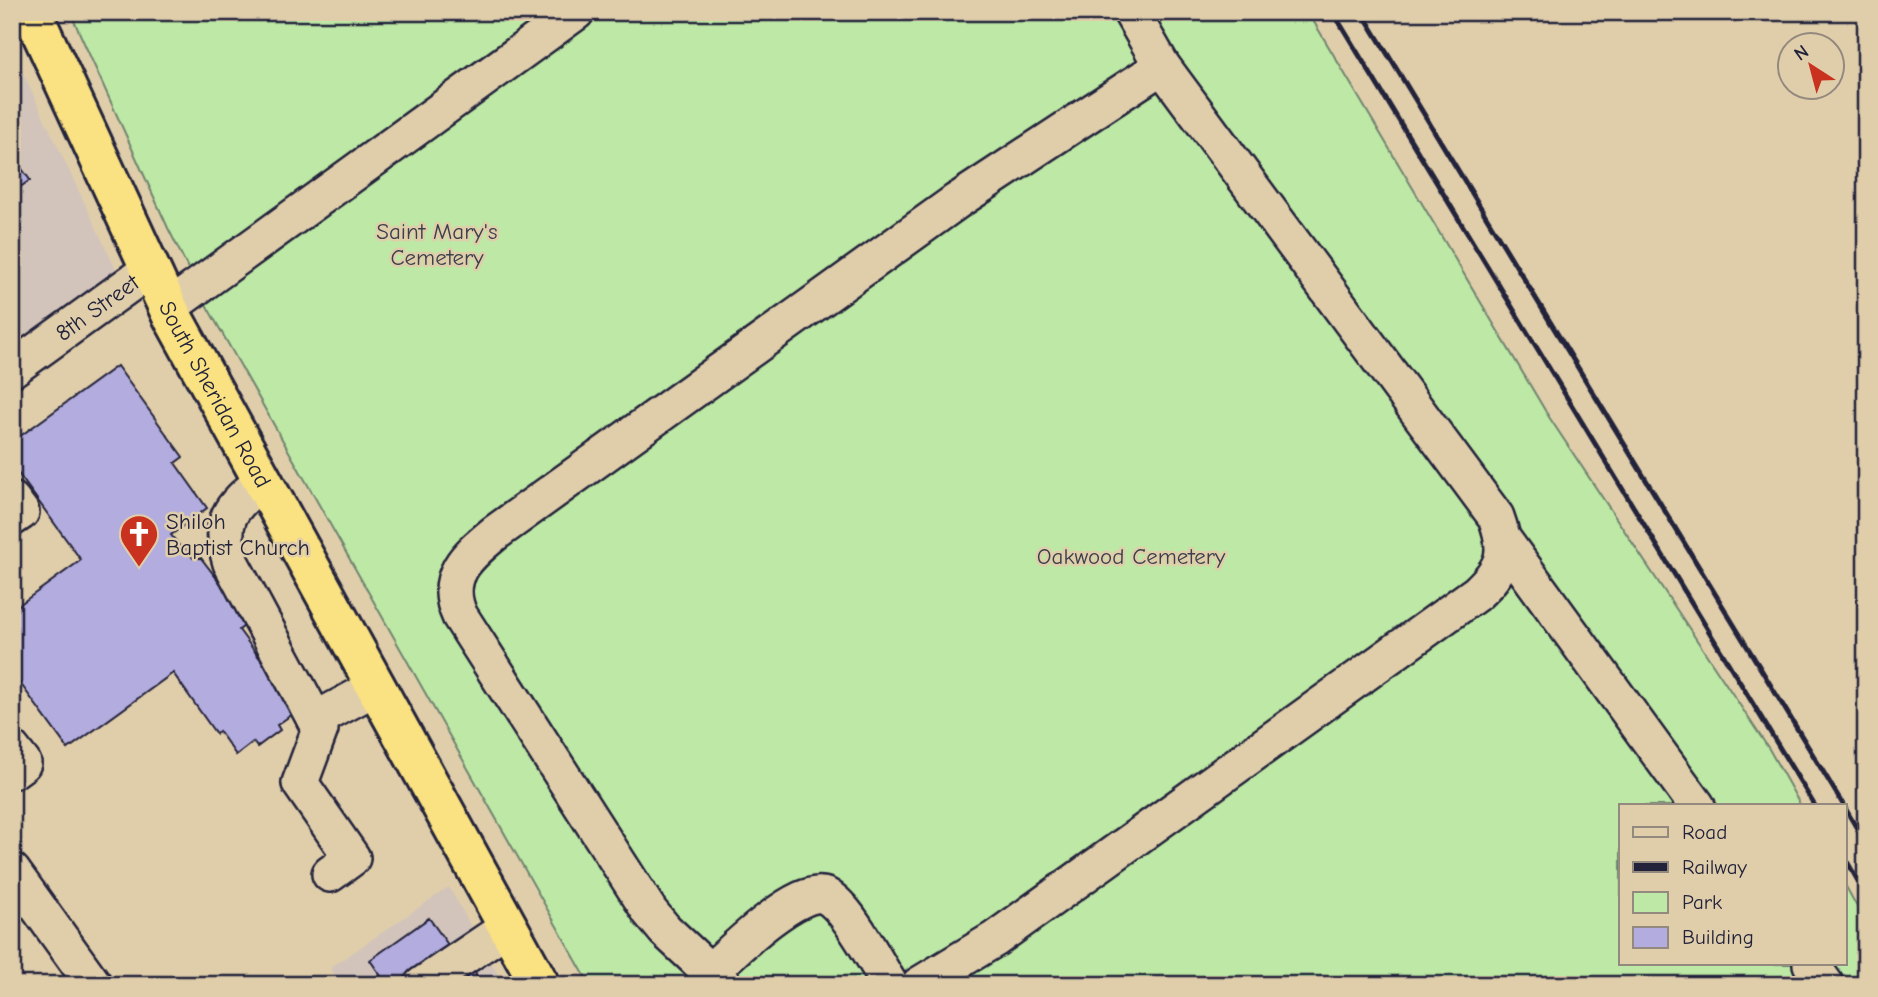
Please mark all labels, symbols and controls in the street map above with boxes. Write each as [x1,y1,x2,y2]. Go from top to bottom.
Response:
north arrow [1776,32,1846,102]
text: N [1790,41,1813,66]
park label: Saint Mary's Cemetery [376,218,498,271]
street label: 8th Street [50,268,145,347]
street label: South Sheridan Road [153,297,277,492]
place label: Shiloh Baptist Church [166,508,310,561]
church icon: Shiloh Baptist Church [118,513,160,568]
park label: Oakwood Cemetery [1037,543,1226,570]
legend [1619,804,1846,965]
text: Road [1682,820,1727,844]
text: Railway [1682,855,1747,879]
text: Park [1682,890,1722,914]
text: Building [1682,925,1754,949]

